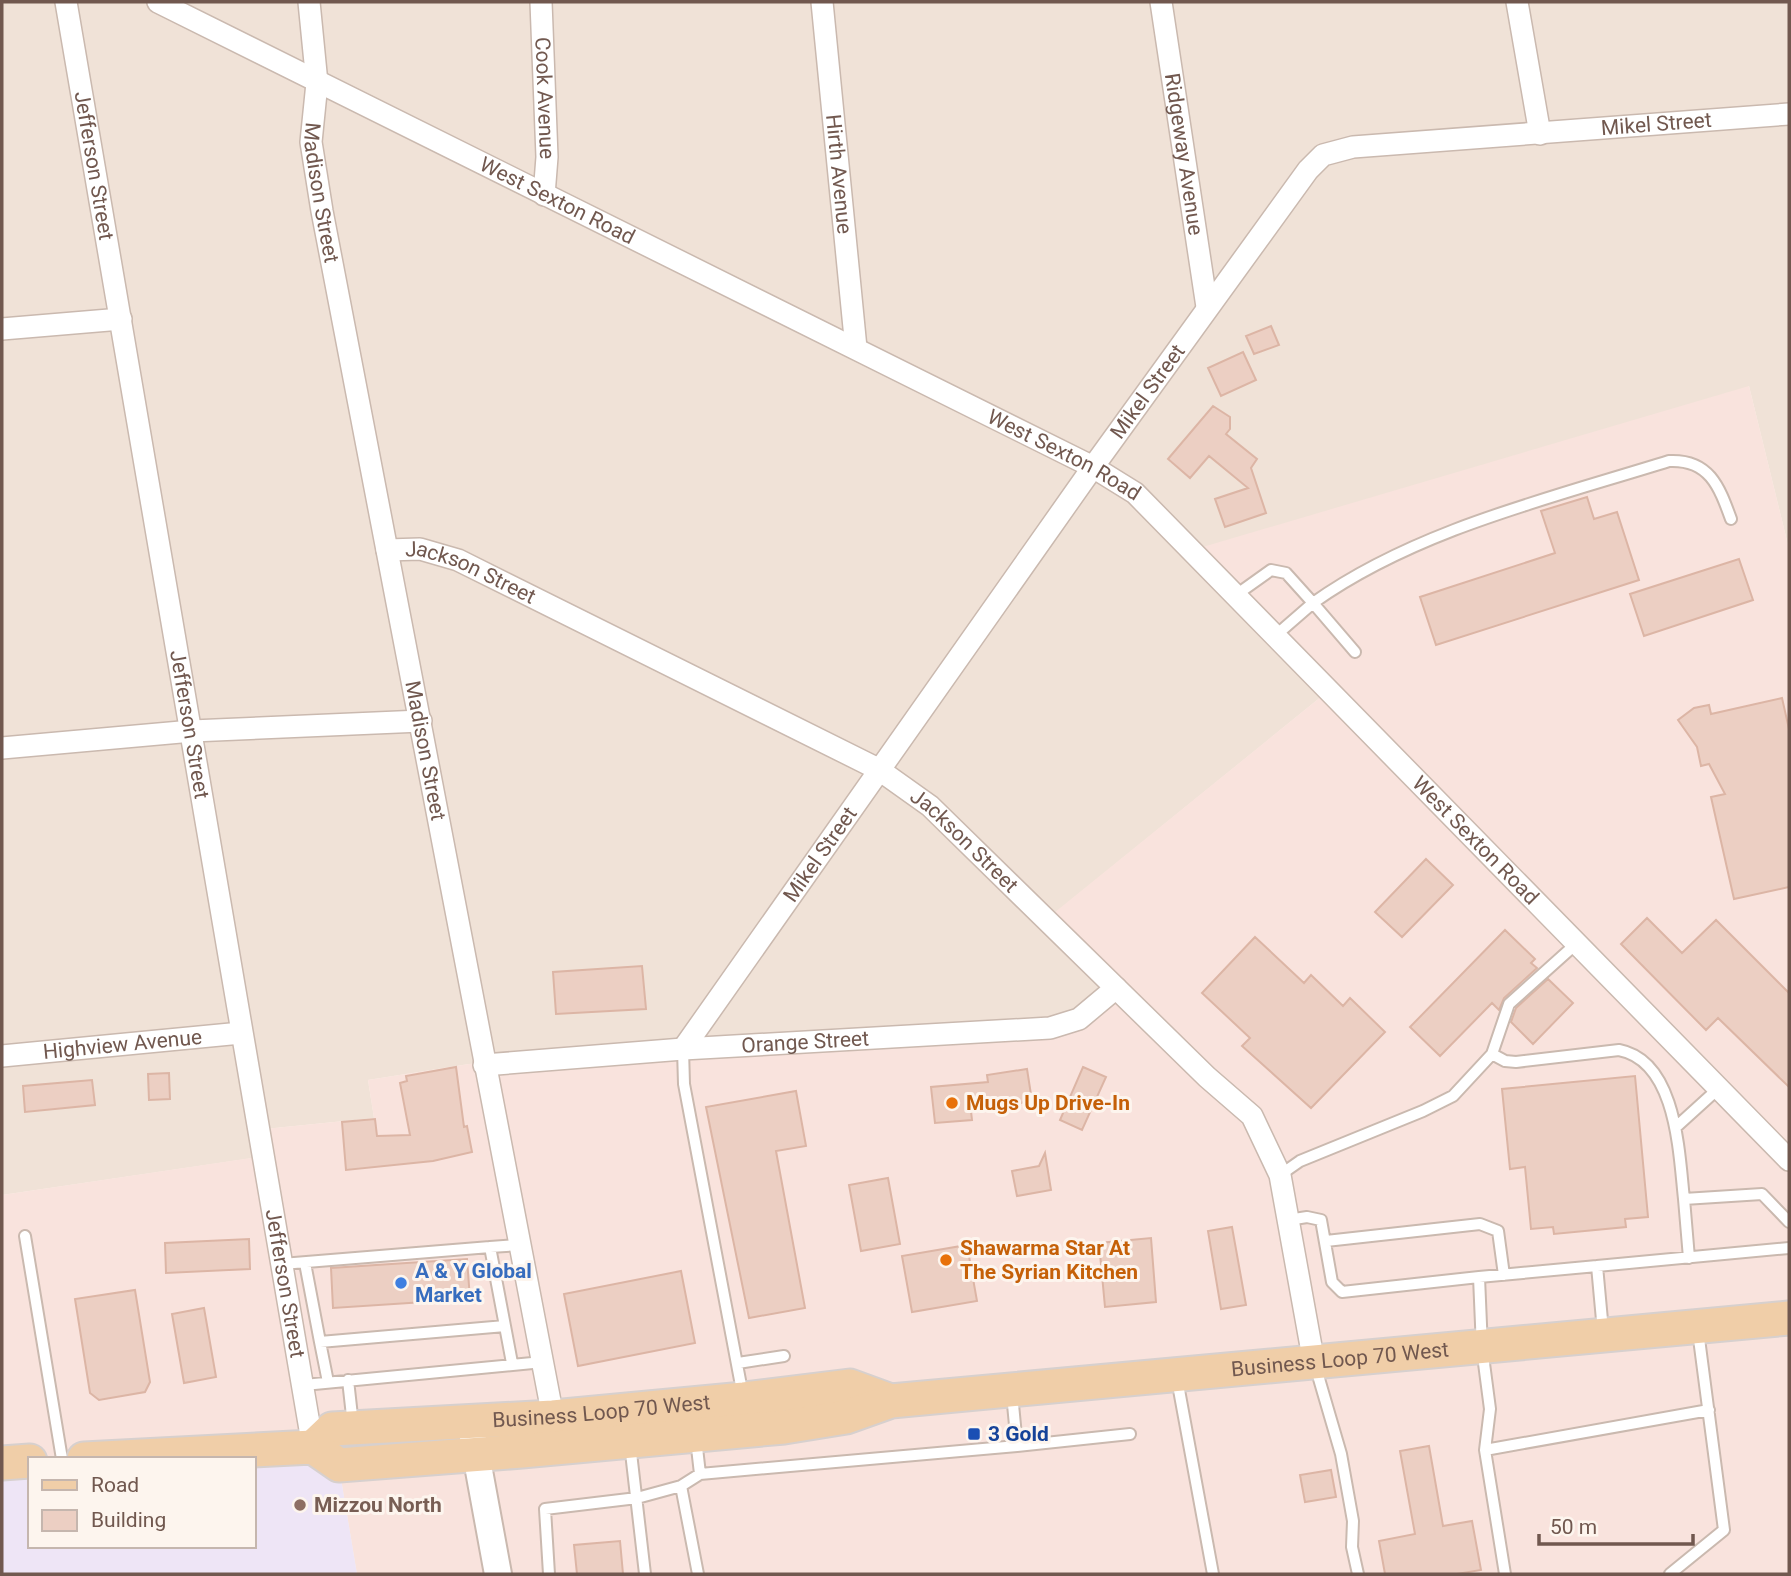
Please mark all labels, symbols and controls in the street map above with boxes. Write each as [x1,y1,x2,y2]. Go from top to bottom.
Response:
street label: Cook Avenue [530,36,559,159]
street label: Ridgeway Avenue [1160,72,1208,237]
street label: Jefferson Street [69,89,118,242]
street label: Mikel Street [1600,108,1713,140]
street label: Hirth Avenue [821,113,857,235]
street label: Madison Street [299,121,344,265]
street label: West Sexton Road [476,152,639,249]
street label: Mikel Street [1105,340,1190,444]
street label: West Sexton Road [984,404,1145,506]
street label: Jackson Street [405,537,540,609]
street label: Jefferson Street [165,648,214,801]
street label: Madison Street [400,679,451,823]
street label: West Sexton Road [1407,771,1544,909]
street label: Jackson Street [906,784,1023,897]
street label: Mikel Street [778,802,862,907]
street label: Highview Avenue [42,1025,203,1064]
street label: Orange Street [741,1026,870,1058]
place label: Mugs Up Drive-In [966,1091,1130,1115]
marker: Mugs Up Drive-In [944,1095,960,1111]
street label: Jefferson Street [261,1207,310,1360]
place label: Shawarma Star At The Syrian Kitchen [960,1236,1138,1284]
marker: Shawarma Star At The Syrian Kitchen [938,1252,954,1268]
place label: A & Y Global Market [415,1259,532,1307]
marker: A & Y Global Market [393,1275,409,1291]
street label: Business Loop 70 West [1230,1337,1450,1382]
street label: Business Loop 70 West [492,1390,711,1432]
place label: 3 Gold [988,1422,1049,1446]
marker: 3 Gold [966,1426,982,1442]
legend [28,1457,256,1548]
text: Road [91,1473,139,1497]
place label: Mizzou North [314,1493,442,1517]
marker: Mizzou North [292,1497,308,1513]
scale bar [1539,1502,1693,1546]
text: Building [91,1508,166,1532]
text: 50 m [1550,1515,1597,1539]

